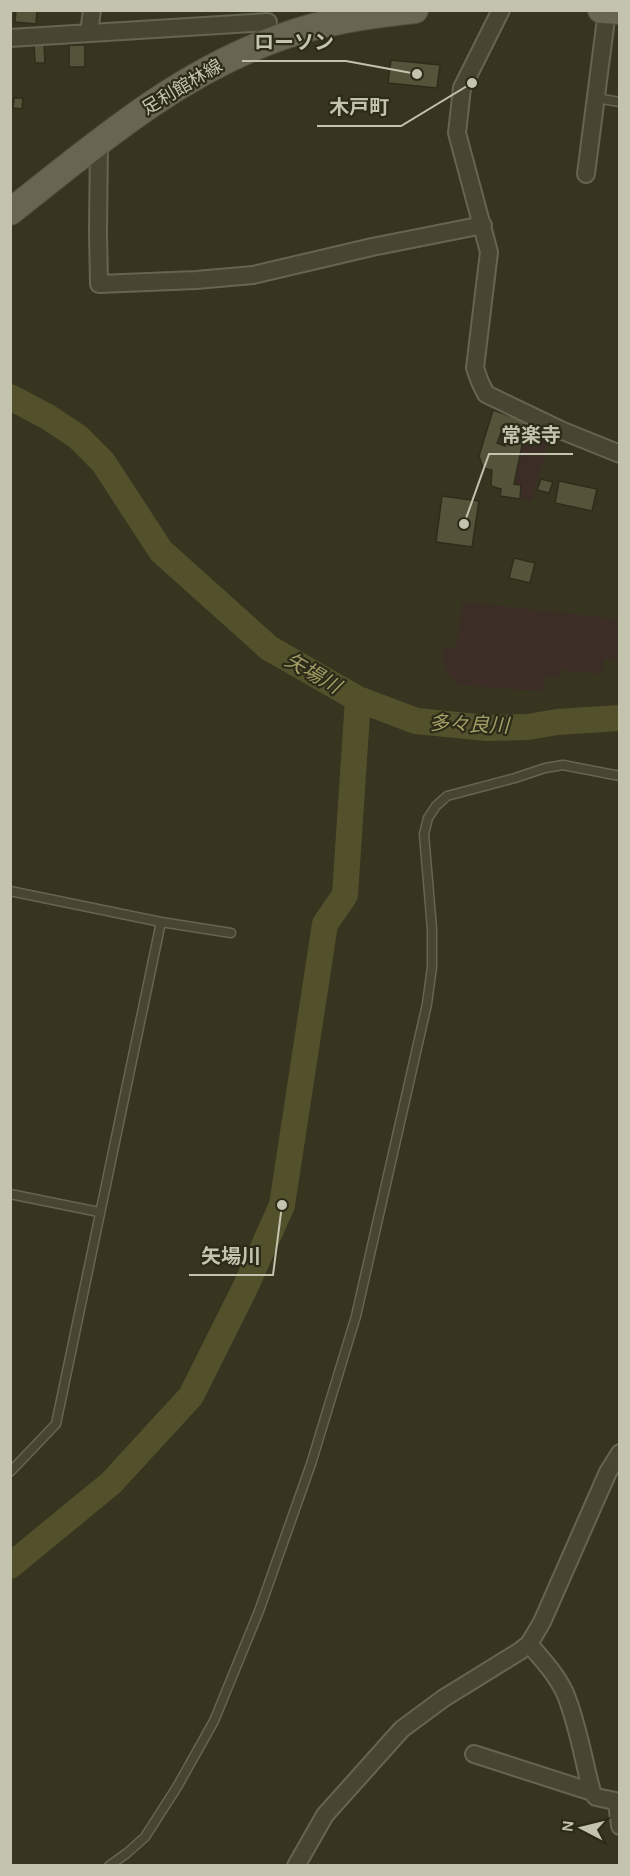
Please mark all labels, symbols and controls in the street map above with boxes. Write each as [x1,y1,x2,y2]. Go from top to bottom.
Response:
callout: ローソン [242,23,346,61]
text: ローソン [254,31,334,54]
street label: 足利館林線 [138,54,226,120]
callout: 木戸町 [317,88,401,126]
text: 木戸町 [329,96,389,119]
callout: 常楽寺 [489,416,573,454]
text: 常楽寺 [501,424,561,447]
water label: 矢場川 [281,648,346,699]
water label: 多々良川 [429,712,511,737]
callout: 矢場川 [189,1237,273,1275]
text: 矢場川 [201,1245,261,1268]
north arrow [552,1798,612,1858]
text: N [557,1819,578,1833]

